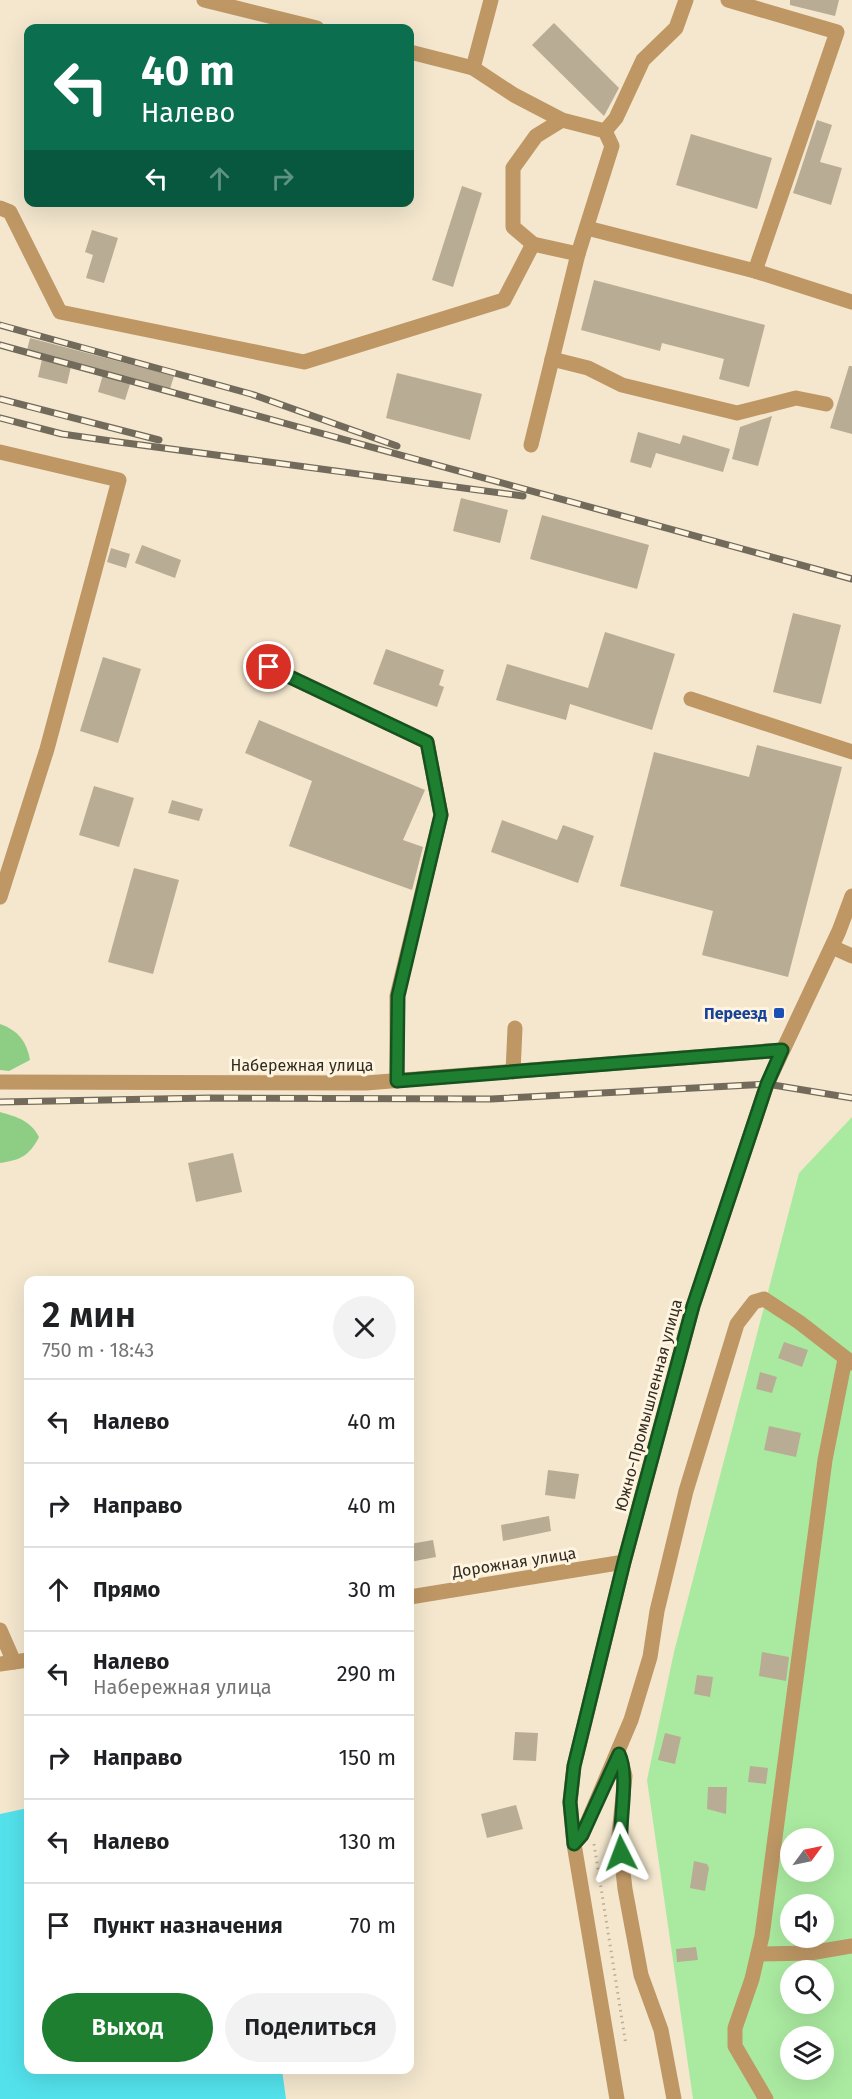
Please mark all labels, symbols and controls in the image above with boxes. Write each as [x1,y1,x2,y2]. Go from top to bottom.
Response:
text: 40 m [141,46,235,96]
icon: left [42,48,120,126]
text: Налево [141,97,235,129]
icon: left [140,162,173,195]
icon: ahead [203,162,236,195]
icon: right [266,162,299,195]
pin [243,641,294,692]
icon: arrive [252,650,285,683]
place label: Переезд [704,1004,767,1023]
marker: Переезд [772,1006,786,1020]
street label: Набережная улица [231,1056,373,1075]
text: 2 мин [42,1293,136,1337]
button: close [333,1296,396,1359]
street label: Южно-Промышленная улица [611,1297,686,1513]
text: 750 m · 18:43 [42,1338,154,1362]
icon: left [42,1405,75,1438]
text: Налево [93,1408,169,1435]
text: 40 m [347,1408,396,1435]
icon: right [42,1489,75,1522]
text: Направо [93,1492,182,1519]
text: 40 m [347,1492,396,1519]
street label: Дорожная улица [450,1543,577,1582]
icon: ahead [42,1573,75,1606]
text: Прямо [93,1576,160,1603]
text: 30 m [348,1576,396,1603]
text: Налево [93,1648,169,1675]
icon: left [42,1657,75,1690]
text: 290 m [337,1660,396,1687]
text: Набережная улица [93,1675,272,1699]
icon: right [42,1741,75,1774]
text: Направо [93,1744,182,1771]
text: 150 m [338,1744,396,1771]
position arrow [589,1821,653,1885]
icon: left [42,1825,75,1858]
text: Налево [93,1828,169,1855]
text: 130 m [339,1828,396,1855]
north arrow [780,1828,834,1882]
map controls [780,1828,834,2080]
button: sound [780,1894,834,1948]
icon: arrive [42,1909,75,1942]
text: Пункт назначения [93,1912,283,1939]
text: 70 m [350,1912,396,1939]
button: search [780,1960,834,2014]
button: Выход [42,1993,213,2062]
button: Поделиться [225,1993,396,2062]
button: layers [780,2026,834,2080]

